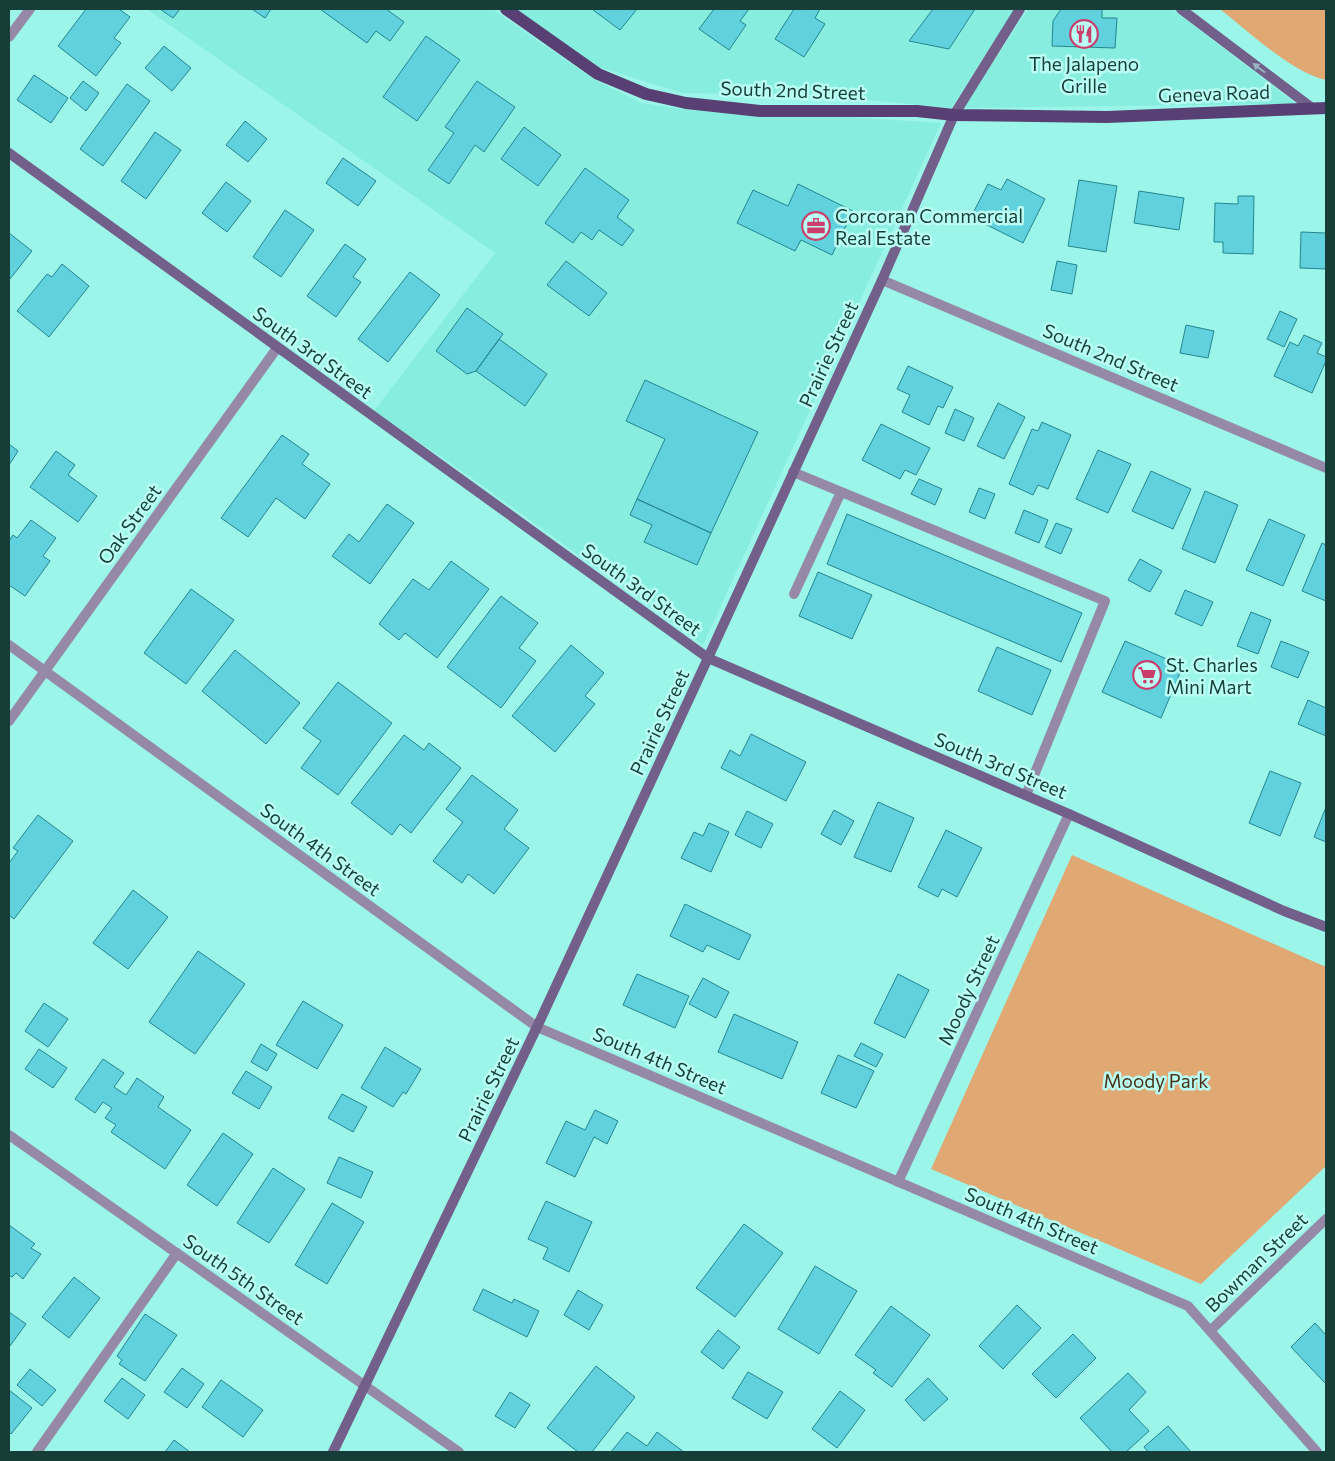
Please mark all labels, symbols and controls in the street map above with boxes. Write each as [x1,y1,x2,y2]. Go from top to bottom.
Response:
restaurant icon: The Jalapeno Grille [1069,19,1099,49]
place label: The Jalapeno Grille [1029,52,1139,97]
one-way arrow [1252,63,1266,73]
street label: South 2nd Street [720,76,866,104]
street label: Geneva Road [1158,80,1270,106]
place label: Corcoran Commercial Real Estate [835,204,1023,249]
office icon: Corcoran Commercial Real Estate [801,211,831,241]
street label: Prairie Street [793,297,863,411]
street label: South 3rd Street [249,301,377,403]
street label: South 2nd Street [1040,318,1182,396]
street label: Oak Street [92,479,166,568]
street label: South 3rd Street [578,538,706,640]
place label: St. Charles Mini Mart [1166,653,1258,698]
supermarket icon: St. Charles Mini Mart [1132,660,1162,690]
street label: Prairie Street [624,665,694,779]
street label: South 3rd Street [931,727,1071,803]
street label: South 4th Street [256,798,386,900]
street label: Moody Street [932,931,1004,1049]
street label: South 4th Street [590,1022,730,1099]
street label: Prairie Street [453,1033,523,1145]
park label: Moody Park [1103,1069,1209,1092]
street label: South 4th Street [962,1182,1102,1259]
street label: Bowman Street [1200,1207,1312,1317]
street label: South 5th Street [179,1229,309,1329]

